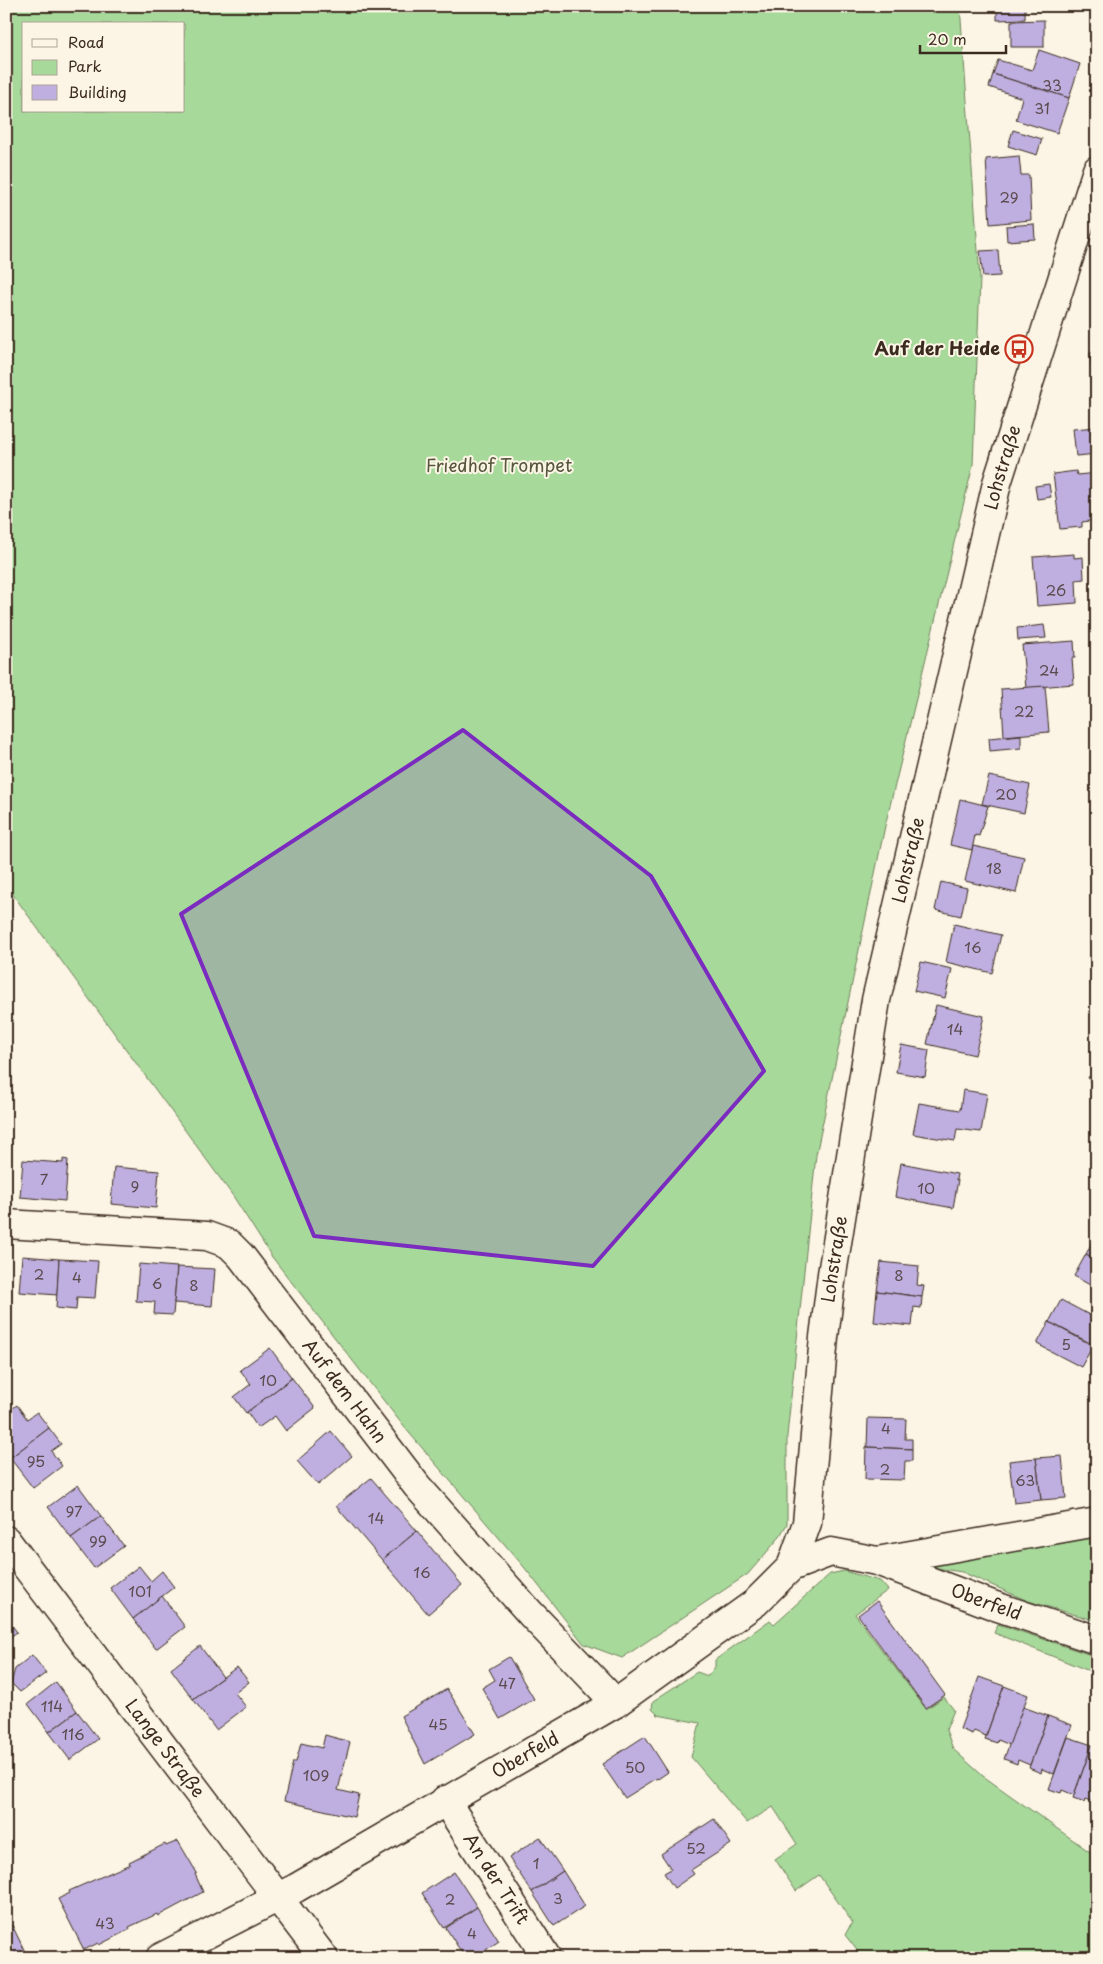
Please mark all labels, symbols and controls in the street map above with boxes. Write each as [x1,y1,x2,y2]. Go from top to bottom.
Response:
legend [22,22,185,112]
scale bar [920,22,1007,54]
text: 20 m [928,27,967,50]
text: Road [68,30,104,53]
text: Park [68,54,102,77]
house number: 33 [1042,73,1062,96]
text: Building [68,80,127,103]
house number: 31 [1034,96,1050,119]
house number: 29 [999,185,1019,208]
place label: Auf der Heide [875,334,1000,361]
bus stop icon: Auf der Heide [1004,334,1034,364]
street label: Lohstraße [976,421,1027,512]
park label: Friedhof Trompet [426,451,572,478]
house number: 26 [1046,578,1066,601]
house number: 24 [1039,658,1059,681]
house number: 22 [1014,699,1034,722]
house number: 20 [995,782,1017,805]
street label: Lohstraße [884,814,930,906]
house number: 18 [986,856,1002,879]
house number: 16 [964,935,982,958]
house number: 14 [947,1017,963,1040]
house number: 7 [40,1167,49,1190]
house number: 9 [131,1174,139,1197]
house number: 10 [917,1176,935,1199]
street label: Lohstraße [813,1214,853,1304]
house number: 2 [34,1262,44,1285]
house number: 8 [894,1263,904,1286]
house number: 4 [72,1265,82,1288]
house number: 6 [152,1271,162,1294]
house number: 8 [189,1273,199,1296]
street label: Auf dem Hahn [297,1332,394,1448]
house number: 5 [1061,1332,1071,1355]
house number: 10 [259,1368,277,1391]
house number: 4 [881,1416,891,1439]
house number: 95 [27,1449,45,1472]
house number: 2 [880,1457,890,1480]
house number: 63 [1015,1468,1035,1491]
house number: 97 [65,1499,83,1522]
house number: 14 [368,1506,384,1529]
house number: 99 [89,1529,107,1552]
house number: 16 [413,1560,431,1583]
street label: Oberfeld [947,1575,1026,1626]
house number: 101 [128,1579,152,1602]
house number: 47 [498,1671,516,1694]
street label: Lange Straße [119,1693,212,1803]
house number: 114 [41,1694,63,1717]
house number: 45 [428,1712,448,1735]
house number: 116 [61,1722,85,1745]
street label: Oberfeld [486,1724,563,1784]
house number: 50 [625,1755,645,1778]
house number: 109 [303,1763,329,1786]
street label: An der Trift [458,1827,537,1929]
house number: 52 [686,1836,706,1859]
house number: 1 [533,1851,539,1874]
house number: 3 [553,1886,563,1909]
house number: 2 [445,1887,455,1910]
house number: 43 [95,1911,115,1934]
house number: 4 [467,1921,477,1944]

